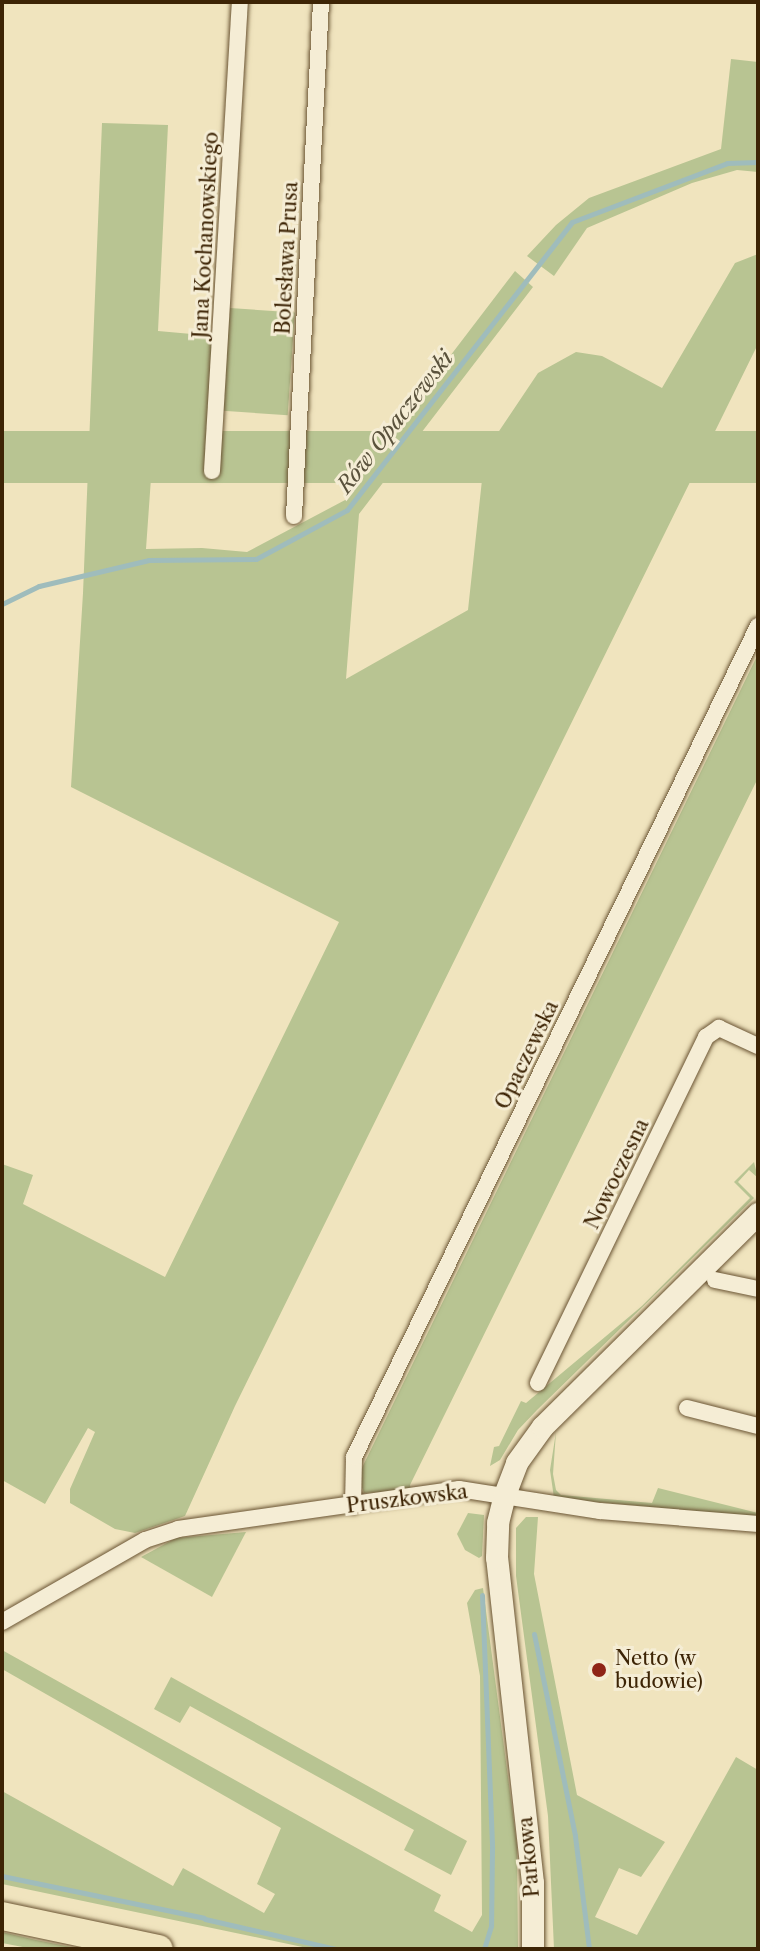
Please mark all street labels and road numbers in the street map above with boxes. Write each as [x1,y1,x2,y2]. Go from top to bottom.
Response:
street label: Jana Kochanowskiego [189,131,223,339]
street label: Bolesława Prusa [271,181,303,335]
street label: Opaczewska [490,997,564,1113]
street label: Nowoczesna [580,1115,654,1233]
street label: Pruszkowska [345,1480,469,1518]
street label: Parkowa [514,1816,544,1898]

